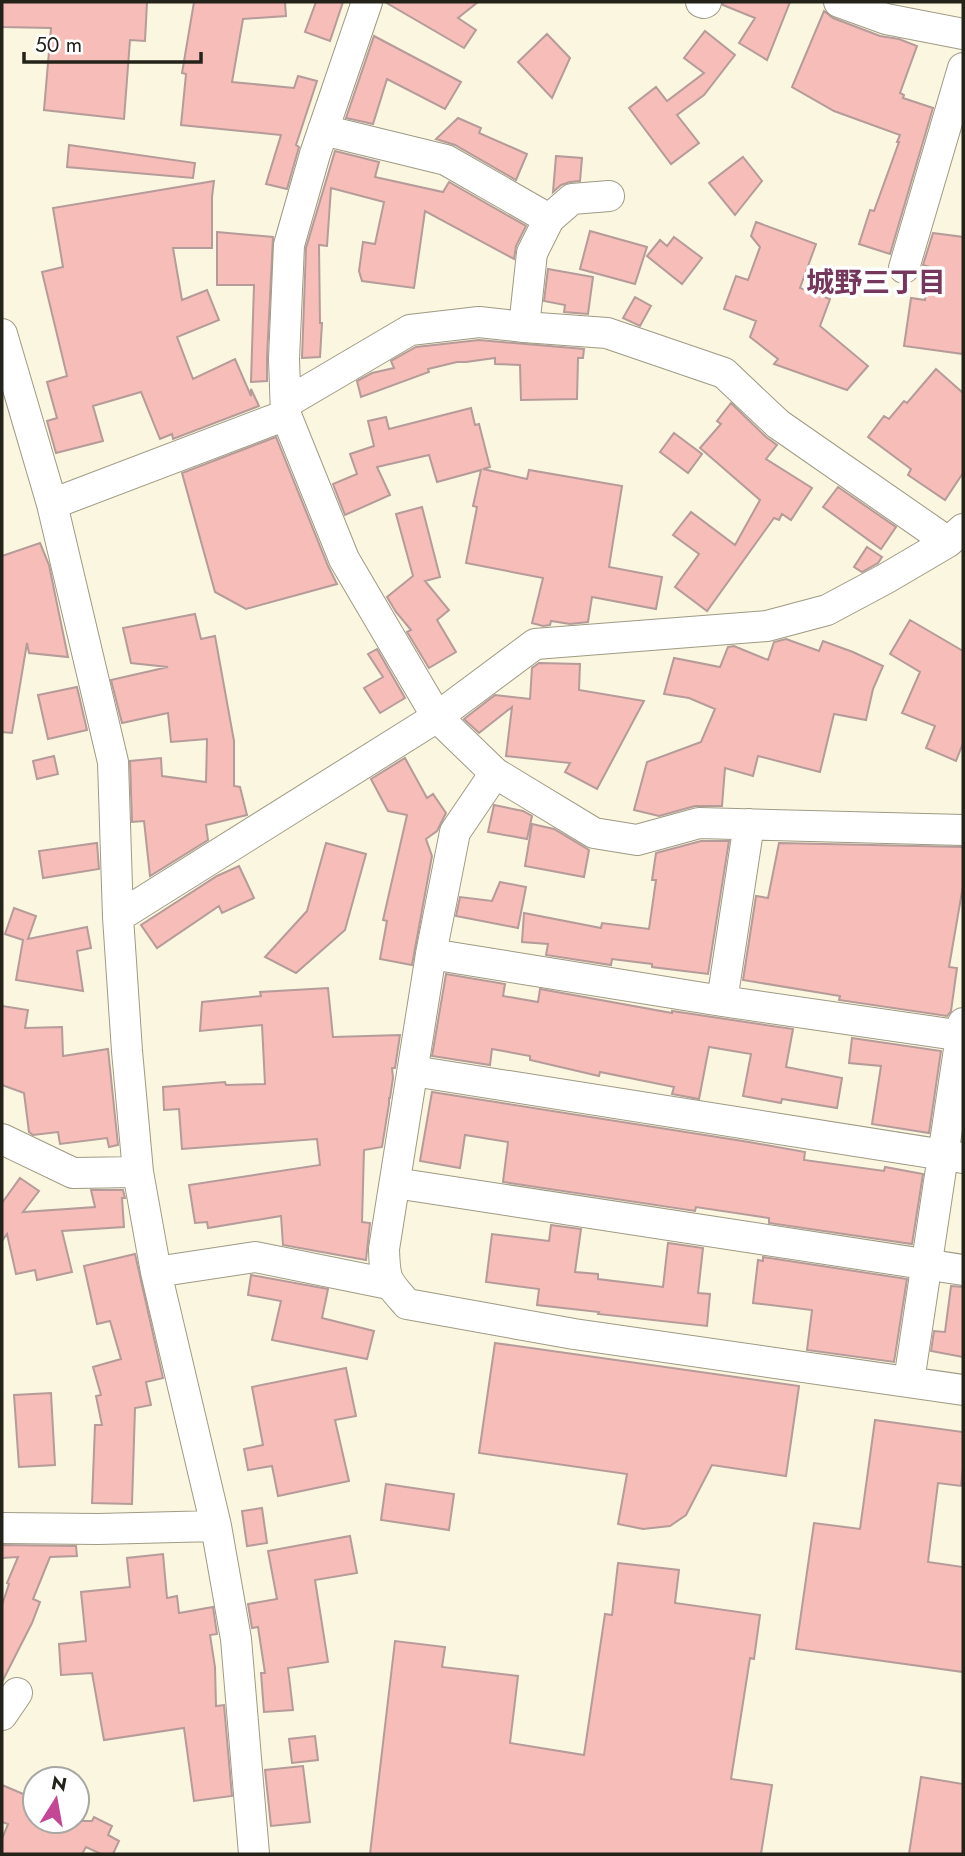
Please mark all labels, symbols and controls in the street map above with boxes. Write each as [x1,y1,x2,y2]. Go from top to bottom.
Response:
scale bar [24,21,201,65]
text: 50 m [35,30,82,60]
district label: 城野三丁目 [806,262,946,303]
north arrow [21,1765,91,1835]
text: N [49,1769,69,1798]

